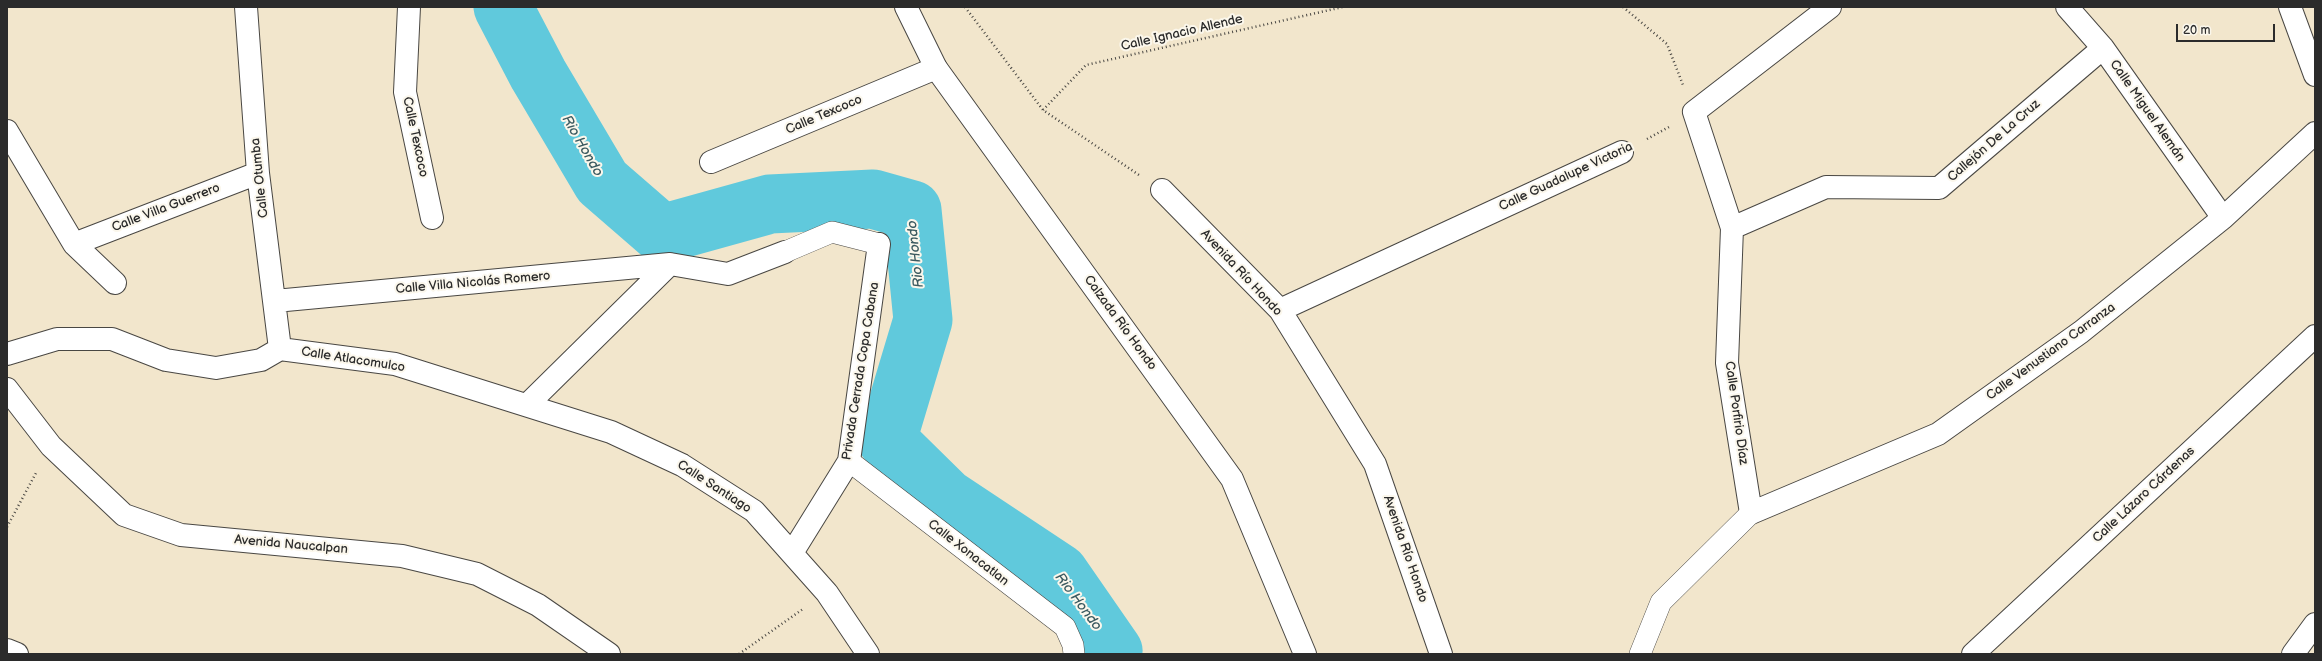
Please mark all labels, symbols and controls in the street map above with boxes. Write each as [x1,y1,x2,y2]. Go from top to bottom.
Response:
street label: Calle Ignacio Allende [1120,11,1244,55]
scale bar [2178,16,2277,42]
text: 20 m [2183,23,2210,38]
street label: Calle Miguel Alemán [2106,57,2188,165]
street label: Calle Texcoco [783,92,865,138]
street label: Calle Texcoco [399,95,431,179]
street label: Callejón De La Cruz [1945,97,2043,185]
water label: Rio Hondo [558,113,606,179]
street label: Calle Otumba [248,137,272,219]
street label: Calle Guadalupe Victoria [1497,139,1635,215]
street label: Calle Villa Guerrero [110,180,222,236]
water label: Rio Hondo [904,220,928,288]
street label: Avenida Río Hondo [1197,227,1285,319]
street label: Calle Villa Nicolás Romero [395,268,551,298]
street label: Calzada Río Hondo [1080,273,1160,373]
street label: Privada Cerrada Copa Cabana [839,281,883,461]
street label: Calle Venustiano Carranza [1983,300,2119,404]
street label: Calle Atlacomulco [300,344,406,376]
street label: Calle Porfirio Díaz [1721,360,1751,466]
street label: Calle Lázaro Cárdenas [2090,444,2198,546]
street label: Calle Santiago [674,457,754,517]
street label: Avenida Río Hondo [1379,493,1431,605]
street label: Calle Xonacatlan [924,517,1012,589]
street label: Avenida Naucalpan [234,532,348,558]
water label: Rio Hondo [1051,570,1105,634]

